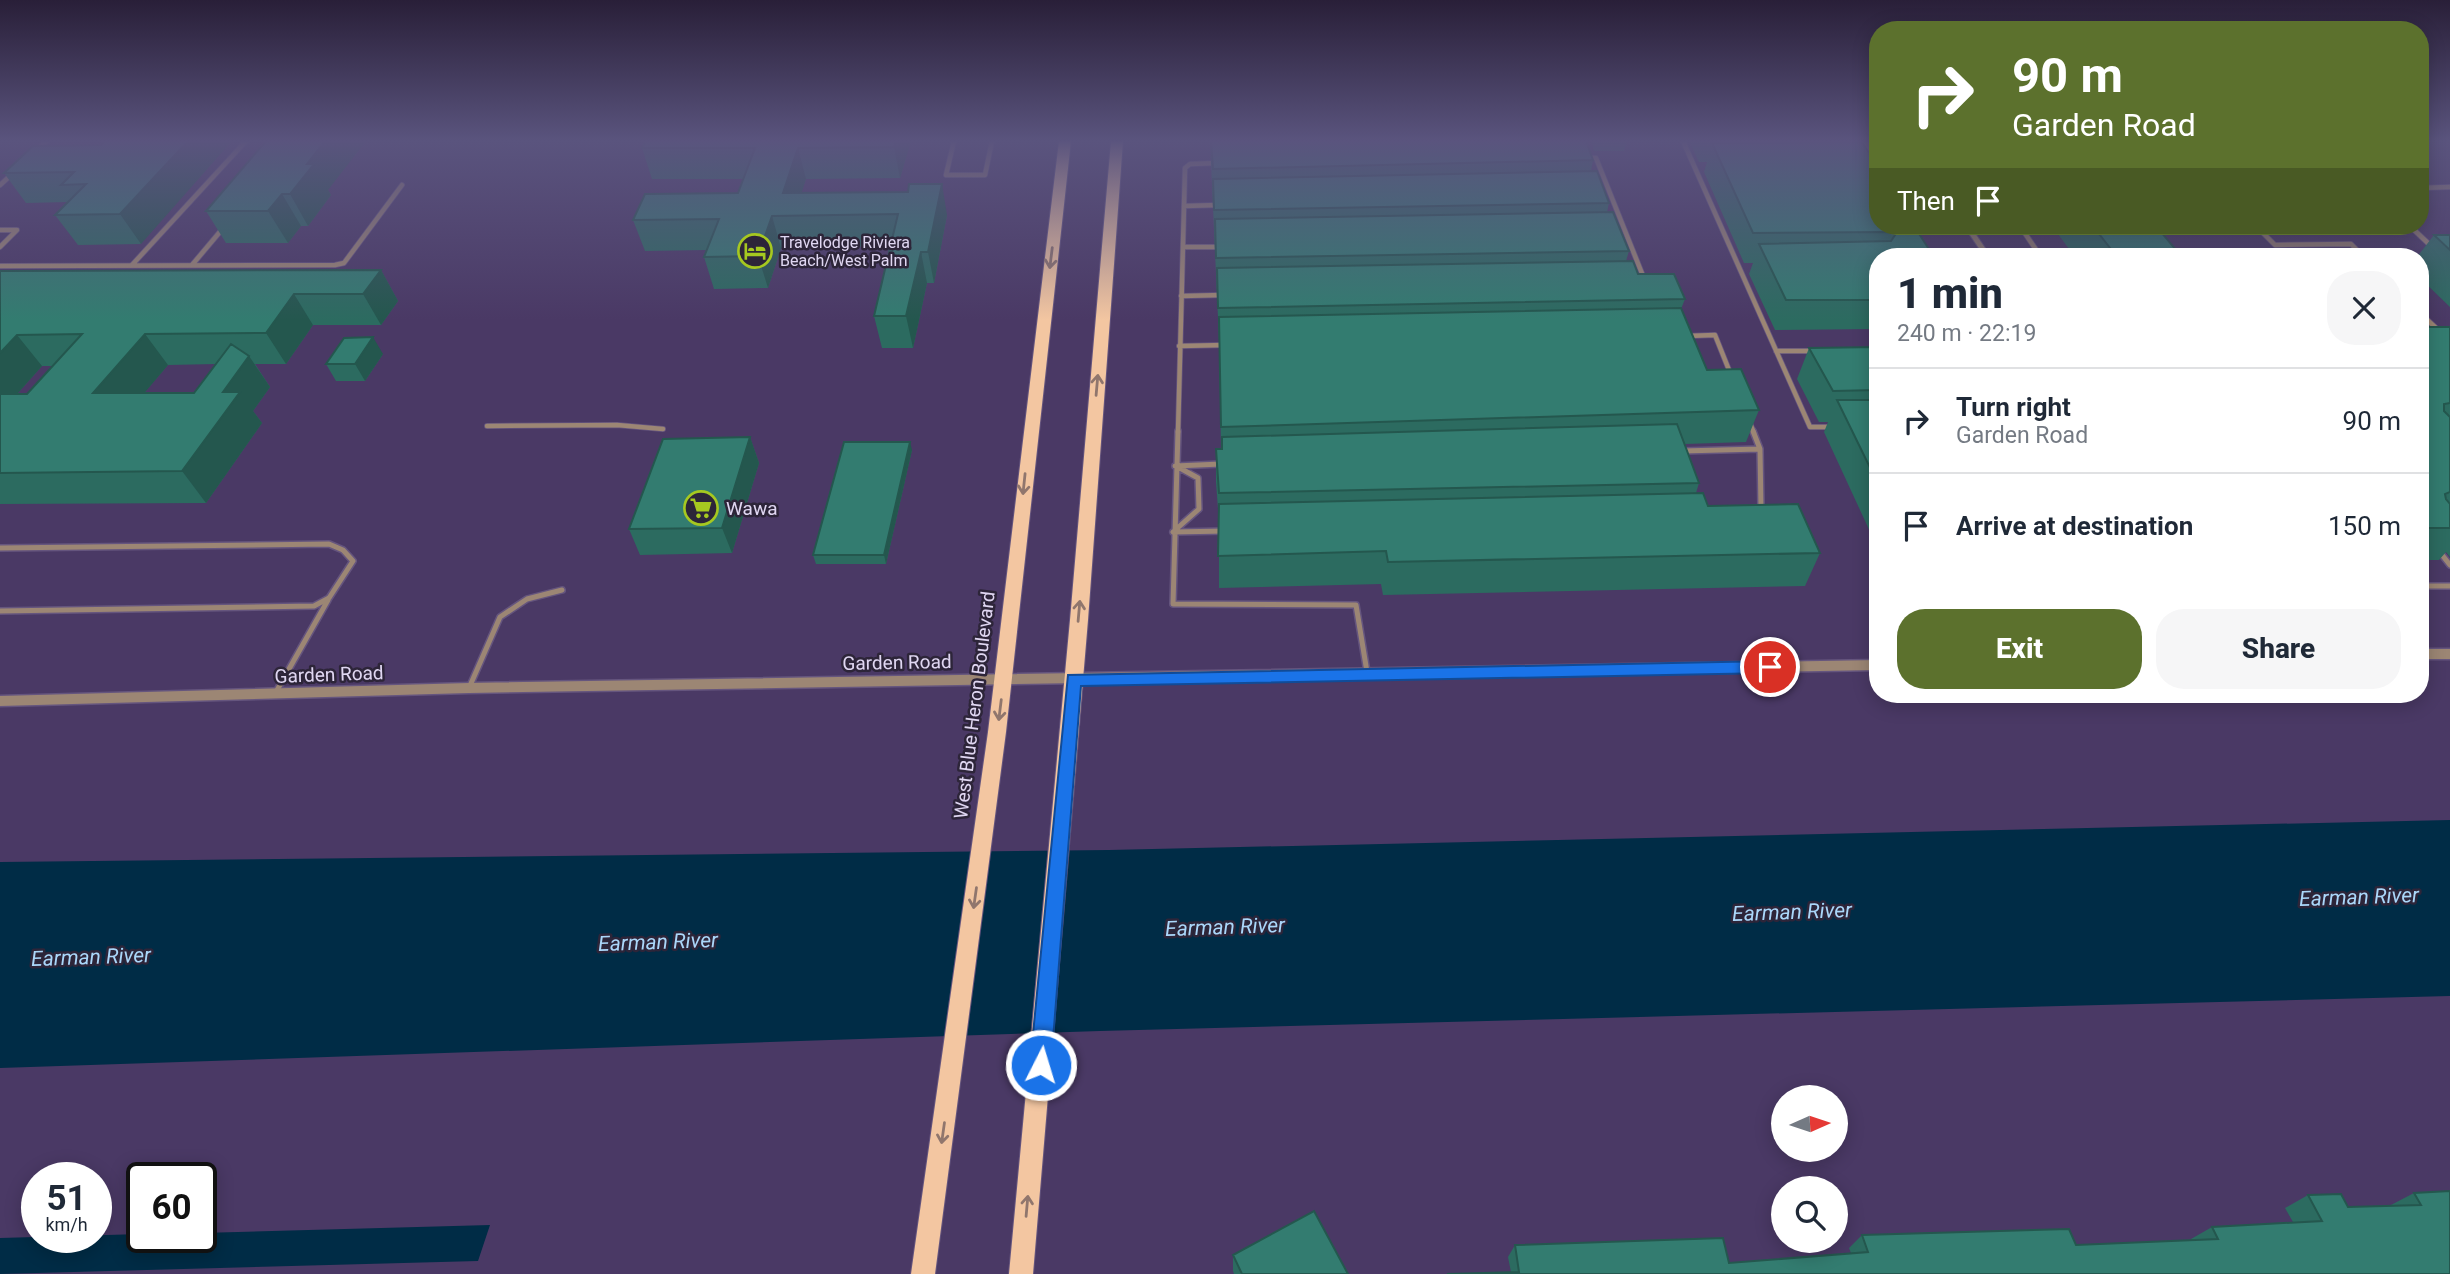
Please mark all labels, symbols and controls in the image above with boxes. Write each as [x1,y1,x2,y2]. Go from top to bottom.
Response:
text: 90 m [2012,47,2123,104]
icon: right [1897,49,1988,140]
text: Garden Road [2012,106,2196,144]
icon: arrive [1969,182,2007,220]
text: Then [1897,186,1955,216]
hotel icon: Travelodge Riviera Beach/West Palm [736,232,774,270]
place label: Travelodge Riviera Beach/West Palm [780,233,910,270]
one-way arrow [1045,246,1058,269]
text: 1 min [1897,269,2003,318]
button: close [2327,271,2401,345]
text: 240 m · 22:19 [1897,320,2036,347]
one-way arrow [1091,374,1104,396]
text: Turn right [1956,392,2071,422]
icon: right [1897,402,1935,440]
text: 90 m [2343,406,2401,436]
text: Garden Road [1956,422,2088,449]
one-way arrow [1017,472,1030,495]
supermarket icon: Wawa [682,489,720,527]
place label: Wawa [726,497,778,520]
icon: arrive [1897,507,1935,545]
text: Arrive at destination [1956,511,2193,541]
text: 150 m [2328,511,2401,541]
street label: West Blue Heron Boulevard [949,590,1000,820]
one-way arrow [1073,600,1086,623]
button: Exit [1897,609,2142,689]
button: Share [2156,609,2401,689]
pin [1740,637,1800,697]
icon: arrive [1751,648,1789,686]
street label: Garden Road [842,650,952,675]
street label: Garden Road [274,661,384,688]
one-way arrow [993,698,1006,721]
water label: Earman River [2299,883,2420,911]
one-way arrow [969,886,982,909]
water label: Earman River [1732,898,1853,926]
water label: Earman River [1165,913,1286,941]
water label: Earman River [598,928,719,956]
water label: Earman River [31,943,152,971]
position arrow [1004,1028,1078,1102]
north arrow [1771,1085,1848,1162]
map controls [1771,1085,1848,1253]
one-way arrow [936,1122,949,1144]
speed limit sign: 60 [126,1162,217,1253]
button: search [1771,1176,1848,1253]
text: 51 [46,1178,87,1219]
one-way arrow [1021,1195,1034,1218]
text: km/h [45,1214,88,1235]

